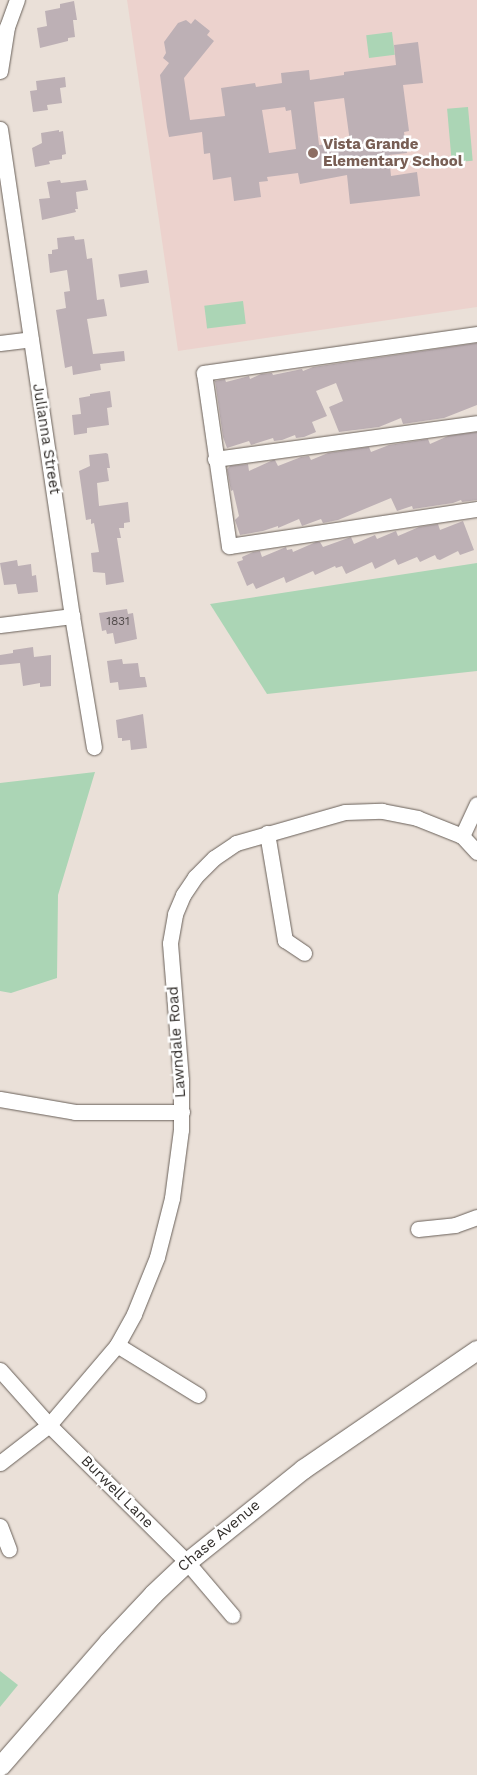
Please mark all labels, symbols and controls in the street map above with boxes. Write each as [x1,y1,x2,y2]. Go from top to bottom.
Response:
place label: Vista Grande Elementary School [323,135,463,170]
marker: Vista Grande Elementary School [307,147,319,159]
street label: Julianna Street [28,382,64,496]
house number: 1831 [106,615,130,629]
street label: Lawndale Road [164,986,190,1098]
street label: Burwell Lane [77,1452,157,1532]
street label: Chase Avenue [174,1496,264,1576]

